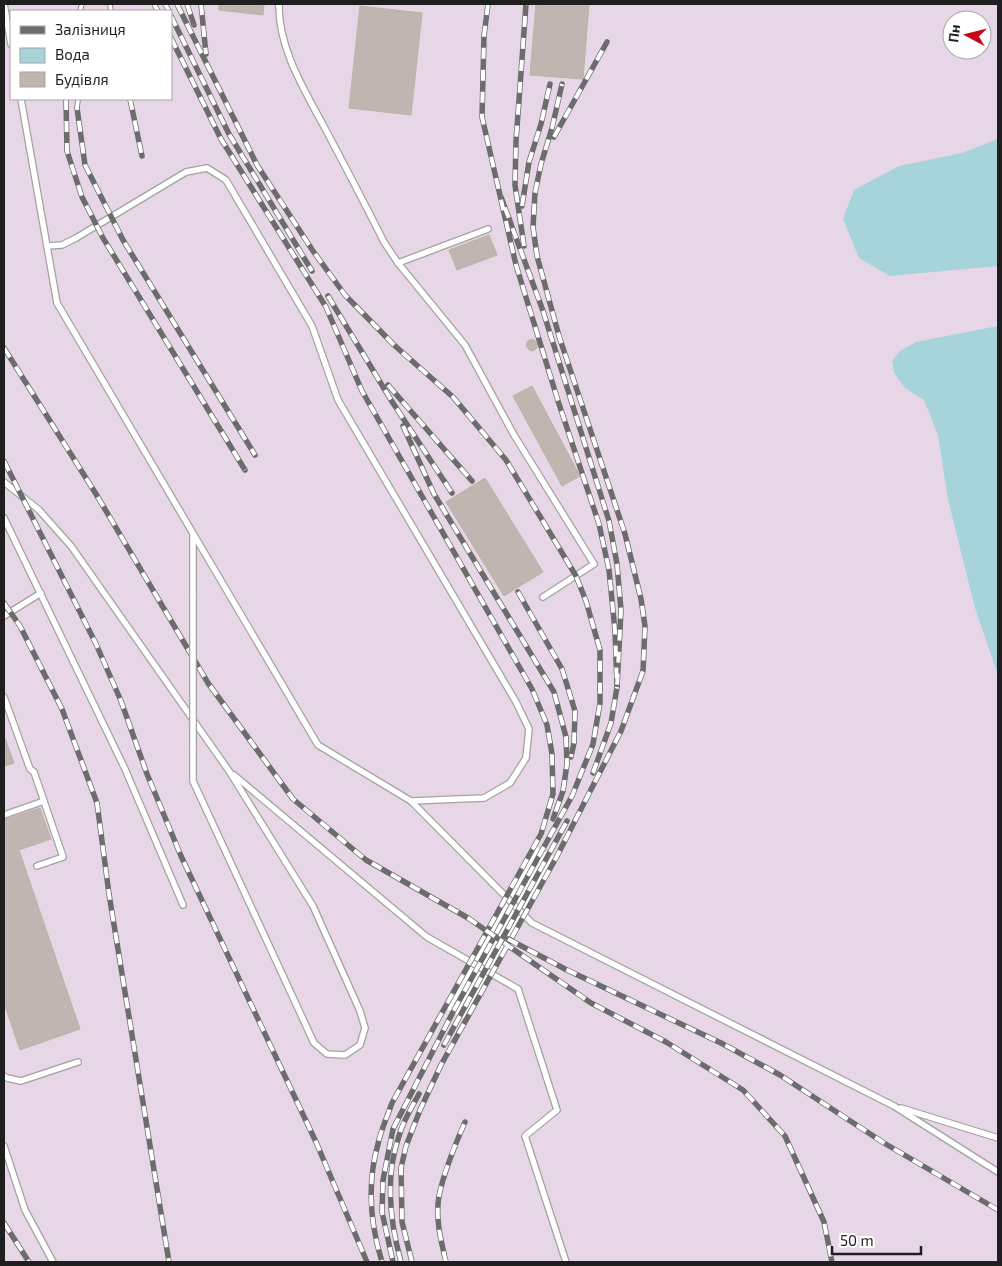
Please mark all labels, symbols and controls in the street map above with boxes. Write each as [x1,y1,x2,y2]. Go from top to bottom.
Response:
legend [10,10,172,100]
north arrow [942,10,992,60]
text: Залізниця [55,20,126,38]
text: Пн [944,23,963,43]
text: Вода [55,45,90,63]
text: Будівля [55,70,109,89]
scale bar [832,1224,921,1256]
text: 50 m [840,1231,874,1249]

